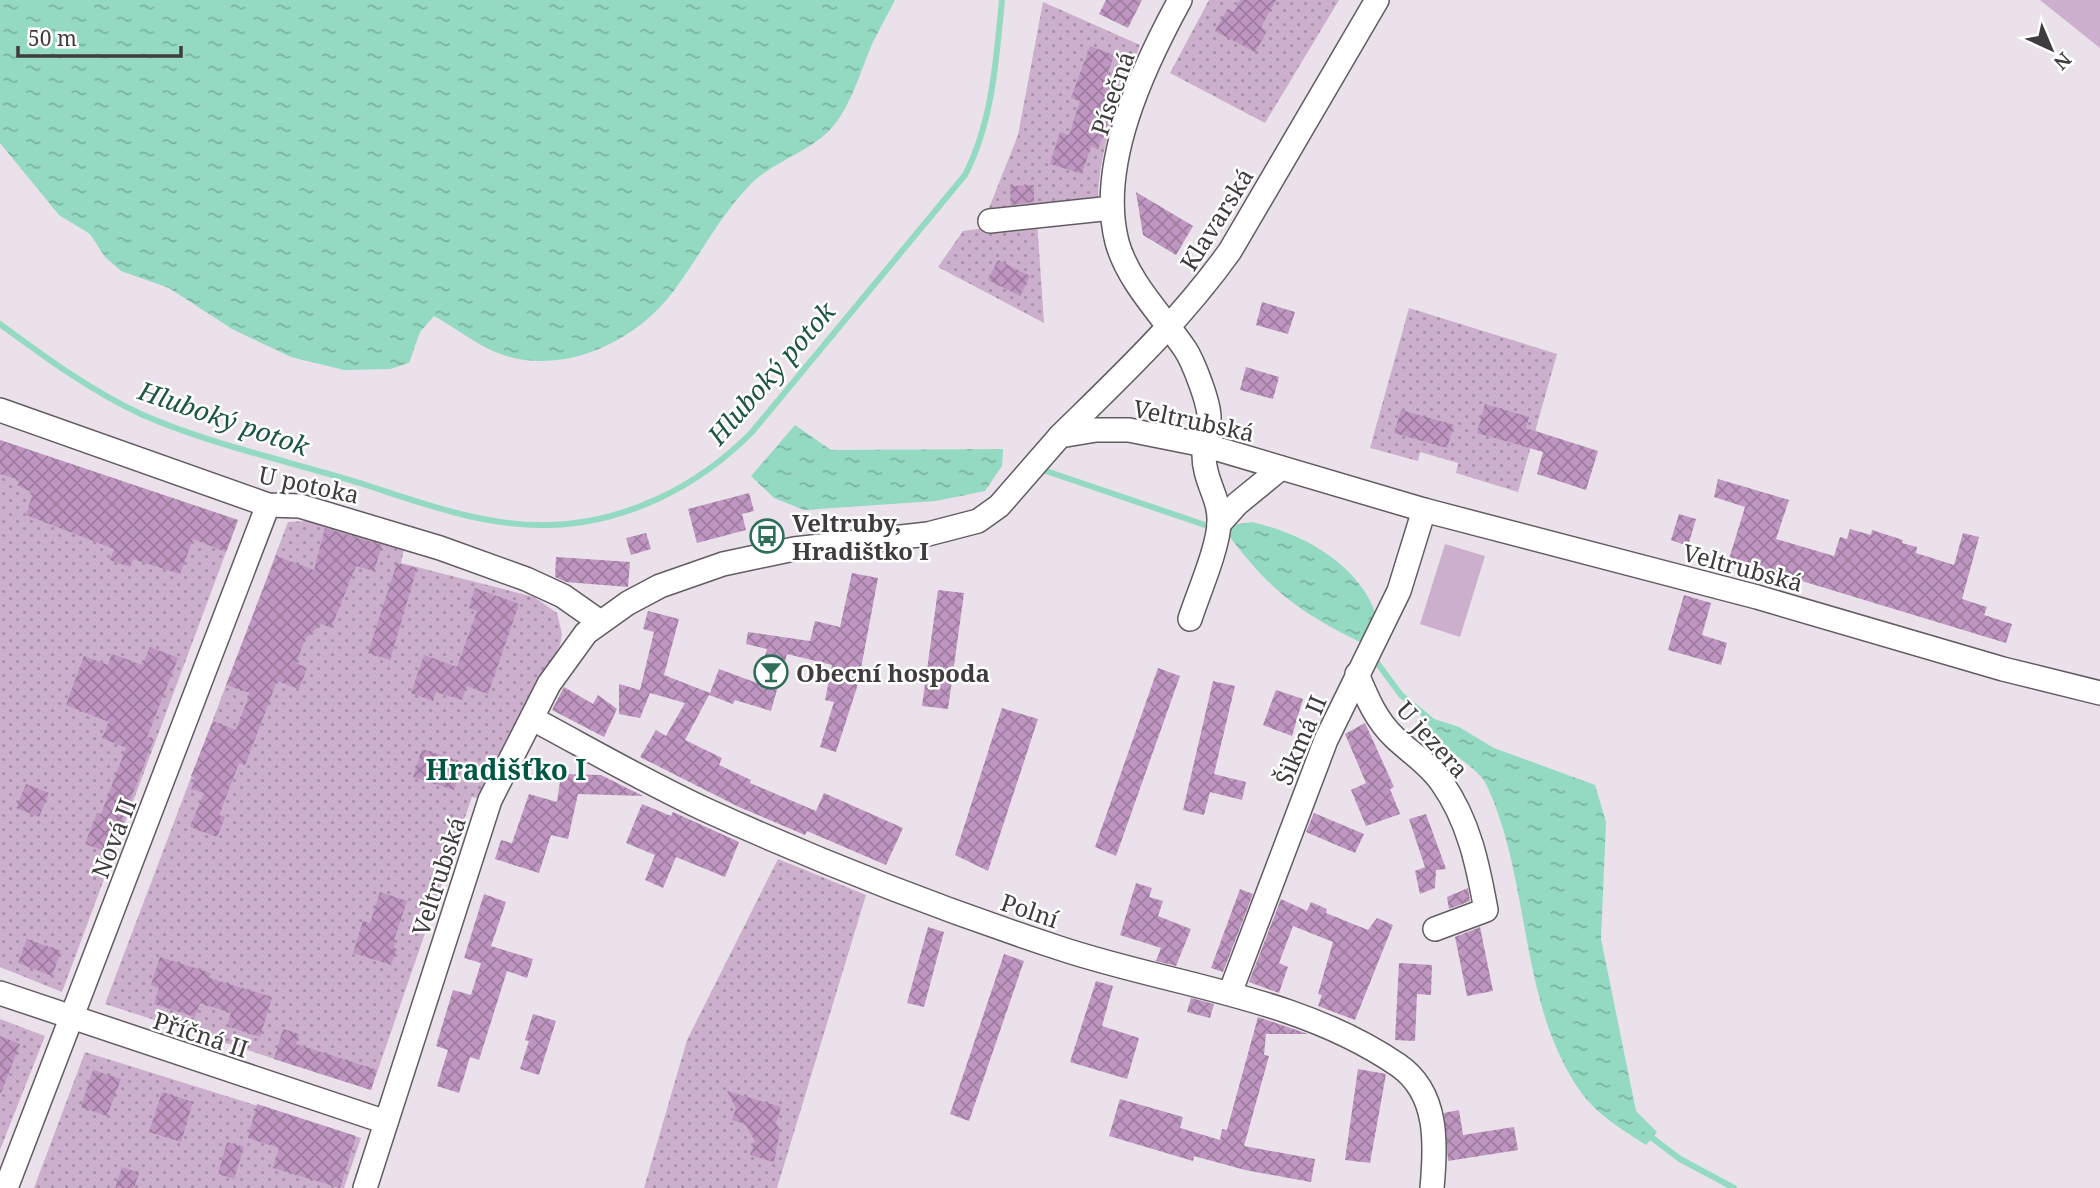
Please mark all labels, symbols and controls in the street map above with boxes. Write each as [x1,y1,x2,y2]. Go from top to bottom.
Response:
scale bar [18,14,180,58]
north arrow [2016,14,2086,84]
text: 50 m [28,24,77,52]
street label: Písečná [1082,47,1142,139]
text: N [2048,47,2077,76]
street label: Klavarská [1172,162,1260,276]
water label: Hluboký potok [698,293,844,453]
water label: Hluboký potok [133,372,315,464]
street label: Veltrubská [1130,391,1258,449]
street label: U potoka [256,457,362,511]
place label: Veltruby, Hradištko I [792,506,929,567]
bus stop icon: Veltruby, Hradištko I [748,517,786,555]
street label: Veltrubská [1679,535,1807,599]
bar icon: Obecní hospoda [752,653,790,691]
place label: Obecní hospoda [796,656,990,689]
street label: Šikmá II [1266,690,1334,790]
street label: U jezera [1390,693,1476,785]
district label: Hradišťko I [426,750,586,788]
street label: Nová II [83,793,143,883]
street label: Veltrubská [403,812,473,940]
street label: Polní [997,885,1064,935]
street label: Příčná II [149,1003,253,1065]

